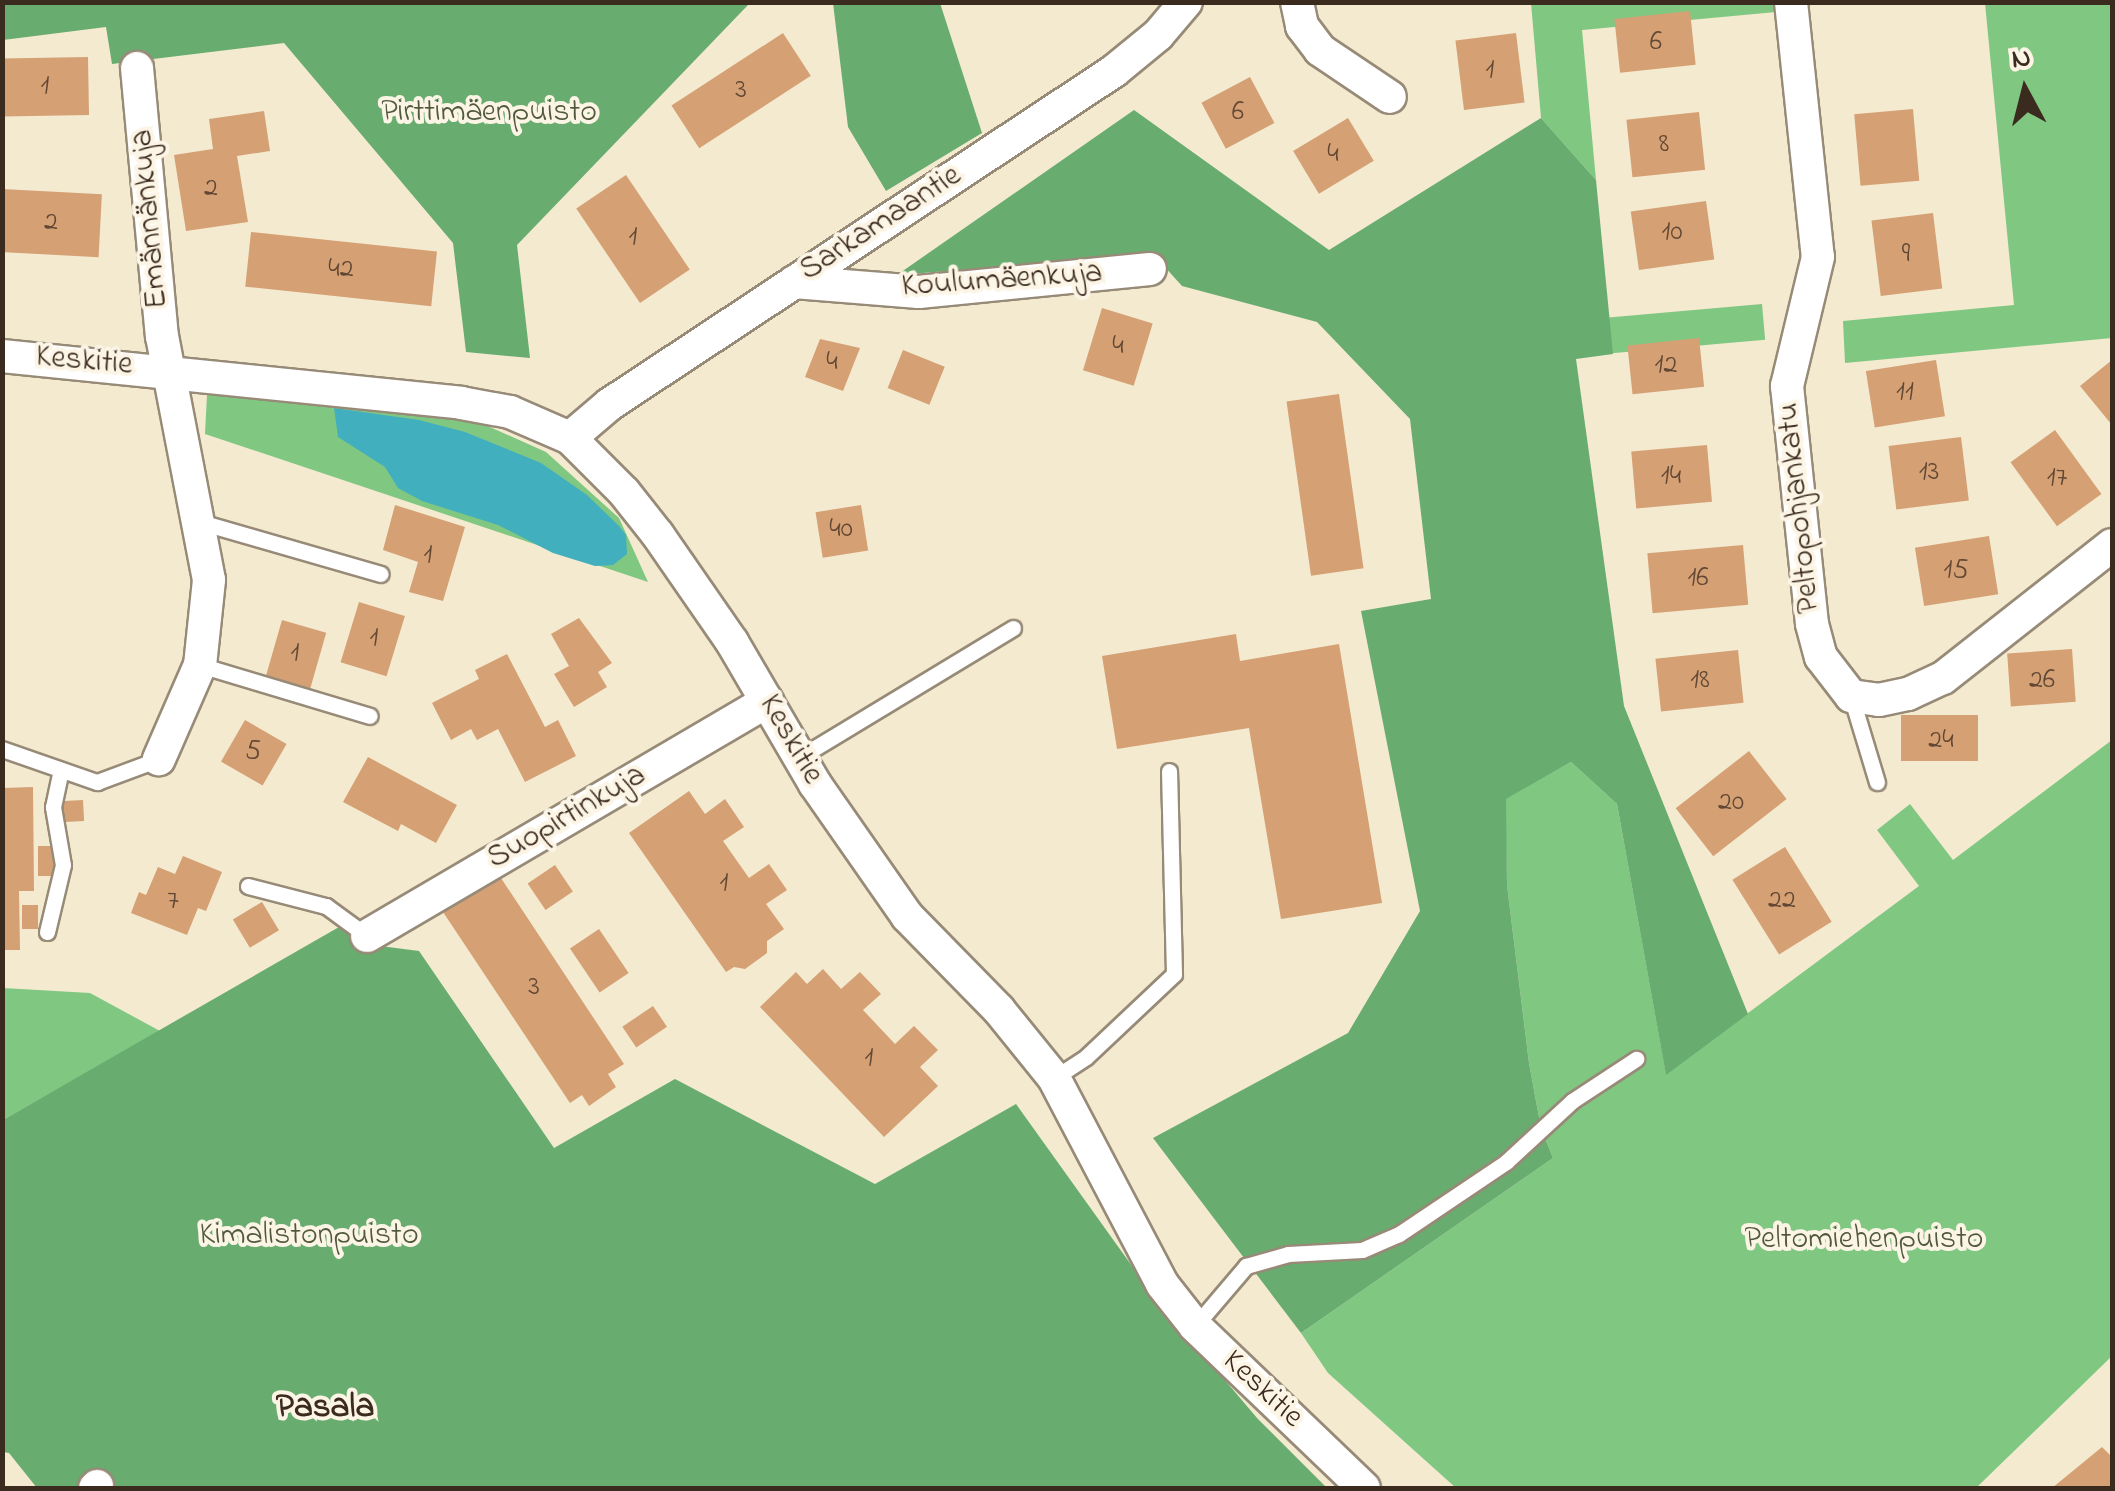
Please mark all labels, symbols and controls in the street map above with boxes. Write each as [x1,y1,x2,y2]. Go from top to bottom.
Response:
house number: 6 [1650,26,1662,60]
text: N [2009,38,2033,81]
north arrow [1975,40,2075,140]
house number: 1 [1486,54,1494,88]
house number: 1 [41,70,49,104]
house number: 3 [735,74,747,108]
park label: Pirttimäenpuisto [381,94,597,132]
house number: 6 [1232,96,1244,130]
street label: Emännänkuja [124,128,178,310]
house number: 8 [1659,128,1669,162]
house number: 4 [1327,138,1339,172]
street label: Sarkamaantie [793,158,969,290]
house number: 2 [204,172,218,206]
house number: 2 [44,206,58,240]
house number: 10 [1662,216,1682,250]
house number: 1 [629,221,637,255]
house number: 9 [1902,238,1910,272]
house number: 42 [328,253,354,287]
street label: Koulumäenkuja [900,255,1104,307]
house number: 4 [1112,330,1124,364]
street label: Keskitie [34,339,134,385]
house number: 4 [826,346,838,380]
house number: 12 [1655,349,1677,383]
house number: 11 [1896,376,1914,410]
street label: Peltopohjankatu [1770,401,1830,615]
house number: 13 [1919,456,1939,490]
house number: 14 [1661,460,1681,494]
house number: 17 [2047,462,2067,496]
house number: 40 [829,513,853,547]
house number: 1 [424,539,432,573]
house number: 15 [1944,554,1968,588]
house number: 16 [1687,562,1709,596]
house number: 1 [370,622,378,656]
house number: 1 [291,637,299,671]
house number: 18 [1690,664,1710,698]
house number: 26 [2029,664,2055,698]
street label: Keskitie [749,688,831,792]
house number: 24 [1928,724,1954,758]
house number: 5 [245,735,261,769]
street label: Suopirtinkuja [481,757,653,879]
house number: 20 [1718,786,1744,820]
house number: 1 [720,867,728,901]
house number: 22 [1768,884,1796,918]
house number: 7 [167,885,179,919]
house number: 3 [528,971,540,1005]
house number: 1 [865,1042,873,1076]
park label: Kimalistonpuisto [199,1217,419,1255]
park label: Peltomiehenpuisto [1744,1221,1984,1259]
street label: Keskitie [1214,1343,1310,1437]
district label: Pasala [276,1387,374,1429]

